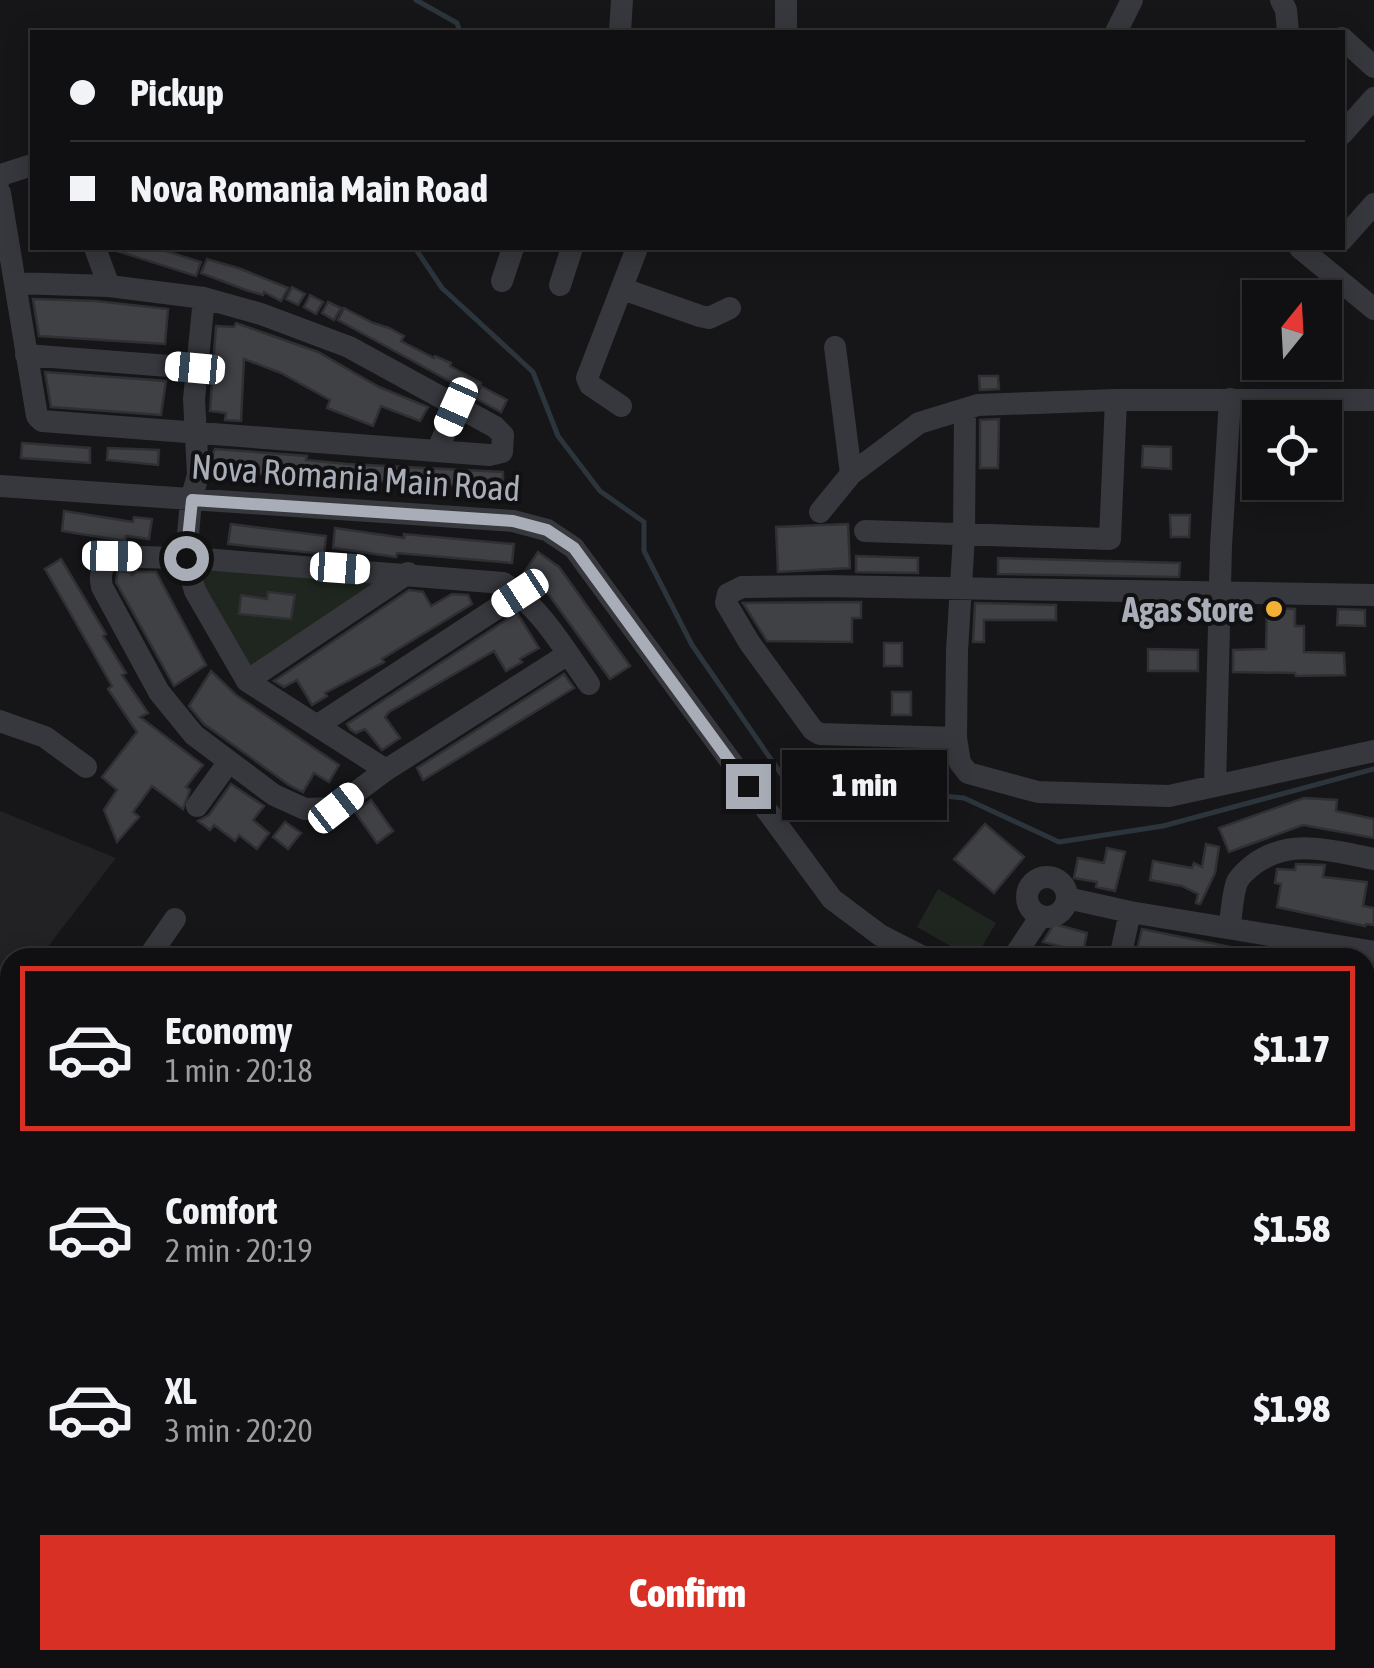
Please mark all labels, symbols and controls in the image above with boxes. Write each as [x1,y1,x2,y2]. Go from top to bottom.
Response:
text: Pickup [130,71,224,114]
text: Nova Romania Main Road [130,167,488,210]
north arrow [1242,280,1342,380]
map controls [1242,280,1342,500]
car [164,350,226,386]
car [430,373,482,441]
button: locate [1242,400,1342,500]
street label: Nova Romania Main Road [190,446,522,508]
route start [164,536,209,581]
car [82,540,142,572]
car [309,551,371,585]
car [487,564,553,622]
place label: Agas Store [1121,589,1254,629]
marker: Agas Store [1263,598,1285,620]
callout: 1 min [783,751,948,821]
route end [726,764,771,809]
text: 1 min [832,766,897,803]
car [303,778,369,838]
icon: car [45,1004,135,1094]
text: Economy [165,1009,292,1052]
text: $1.17 [1254,1027,1330,1070]
text: 1 min · 20:18 [165,1052,312,1089]
icon: car [45,1184,135,1274]
text: Comfort [165,1189,277,1232]
text: $1.58 [1254,1207,1330,1250]
text: 2 min · 20:19 [165,1232,312,1269]
icon: car [45,1364,135,1454]
text: XL [165,1369,197,1412]
text: $1.98 [1254,1387,1330,1430]
text: 3 min · 20:20 [165,1412,312,1449]
button: Confirm [40,1535,1335,1650]

